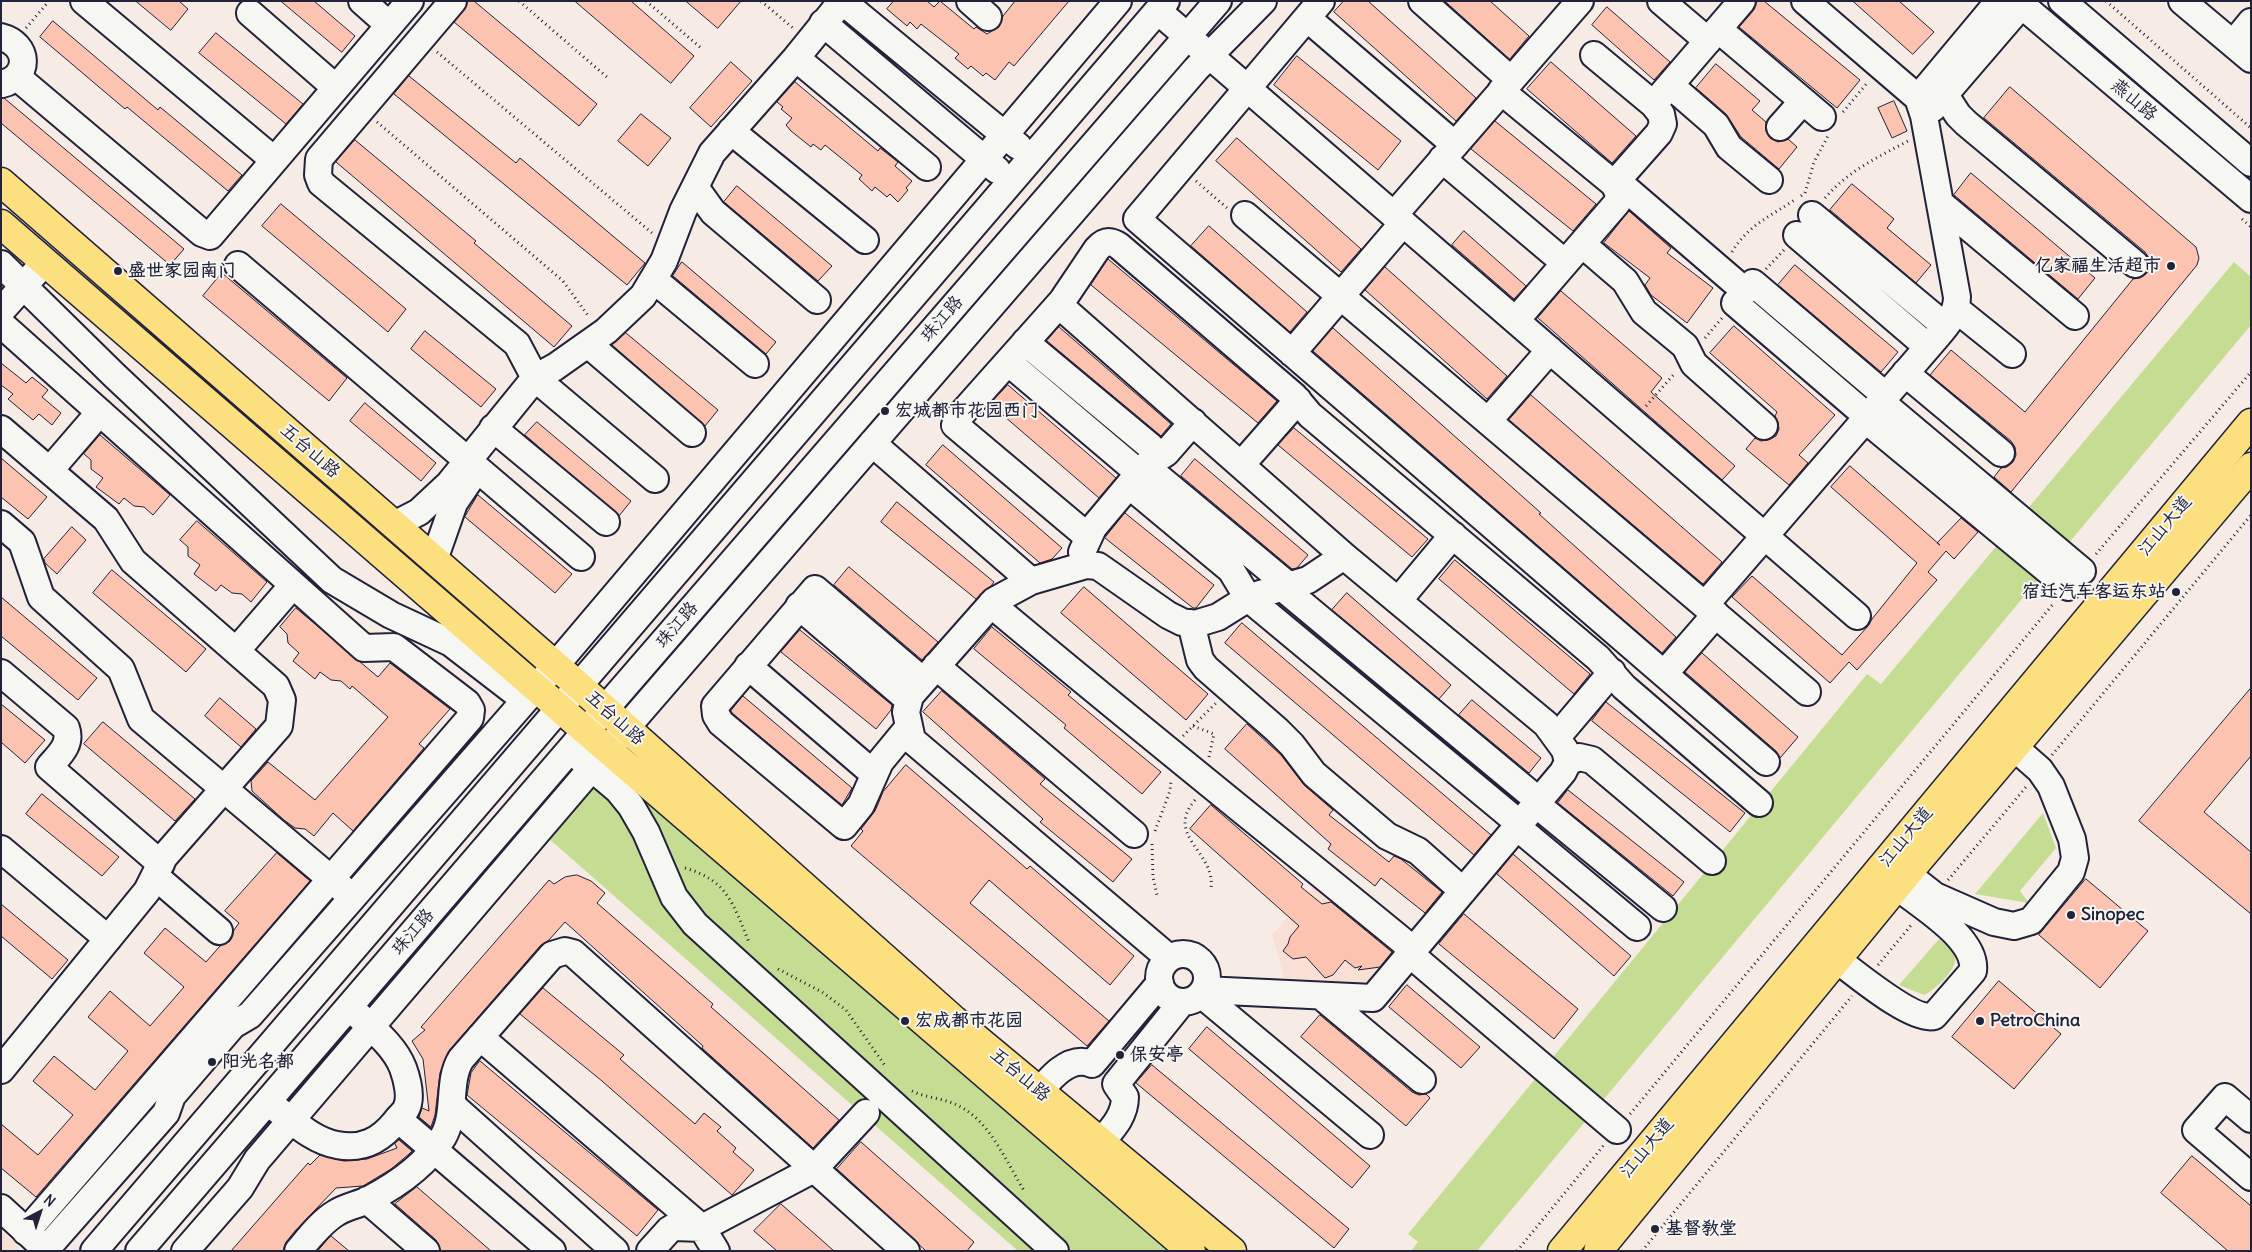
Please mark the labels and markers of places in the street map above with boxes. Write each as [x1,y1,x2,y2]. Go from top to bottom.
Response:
place label: 亿家福生活超市 [2035,255,2161,277]
place label: 盛世家园南门 [128,260,236,282]
marker: 亿家福生活超市 [2165,260,2177,272]
marker: 盛世家园南门 [112,265,124,277]
place label: 宏城都市花园西门 [895,400,1039,422]
marker: 宏城都市花园西门 [879,405,891,417]
place label: 宿迁汽车客运东站 [2022,581,2166,603]
marker: 宿迁汽车客运东站 [2170,586,2182,598]
place label: Sinopec [2081,904,2145,926]
marker: Sinopec [2065,909,2077,921]
place label: 宏成都市花园 [915,1010,1023,1032]
place label: PetroChina [1990,1010,2080,1032]
marker: 宏成都市花园 [899,1015,911,1027]
marker: PetroChina [1974,1015,1986,1027]
place label: 保安亭 [1130,1044,1184,1066]
marker: 保安亭 [1114,1049,1126,1061]
place label: 阳光名都 [222,1051,294,1073]
marker: 阳光名都 [206,1056,218,1068]
place label: 基督教堂 [1665,1218,1737,1240]
marker: 基督教堂 [1649,1223,1661,1235]

